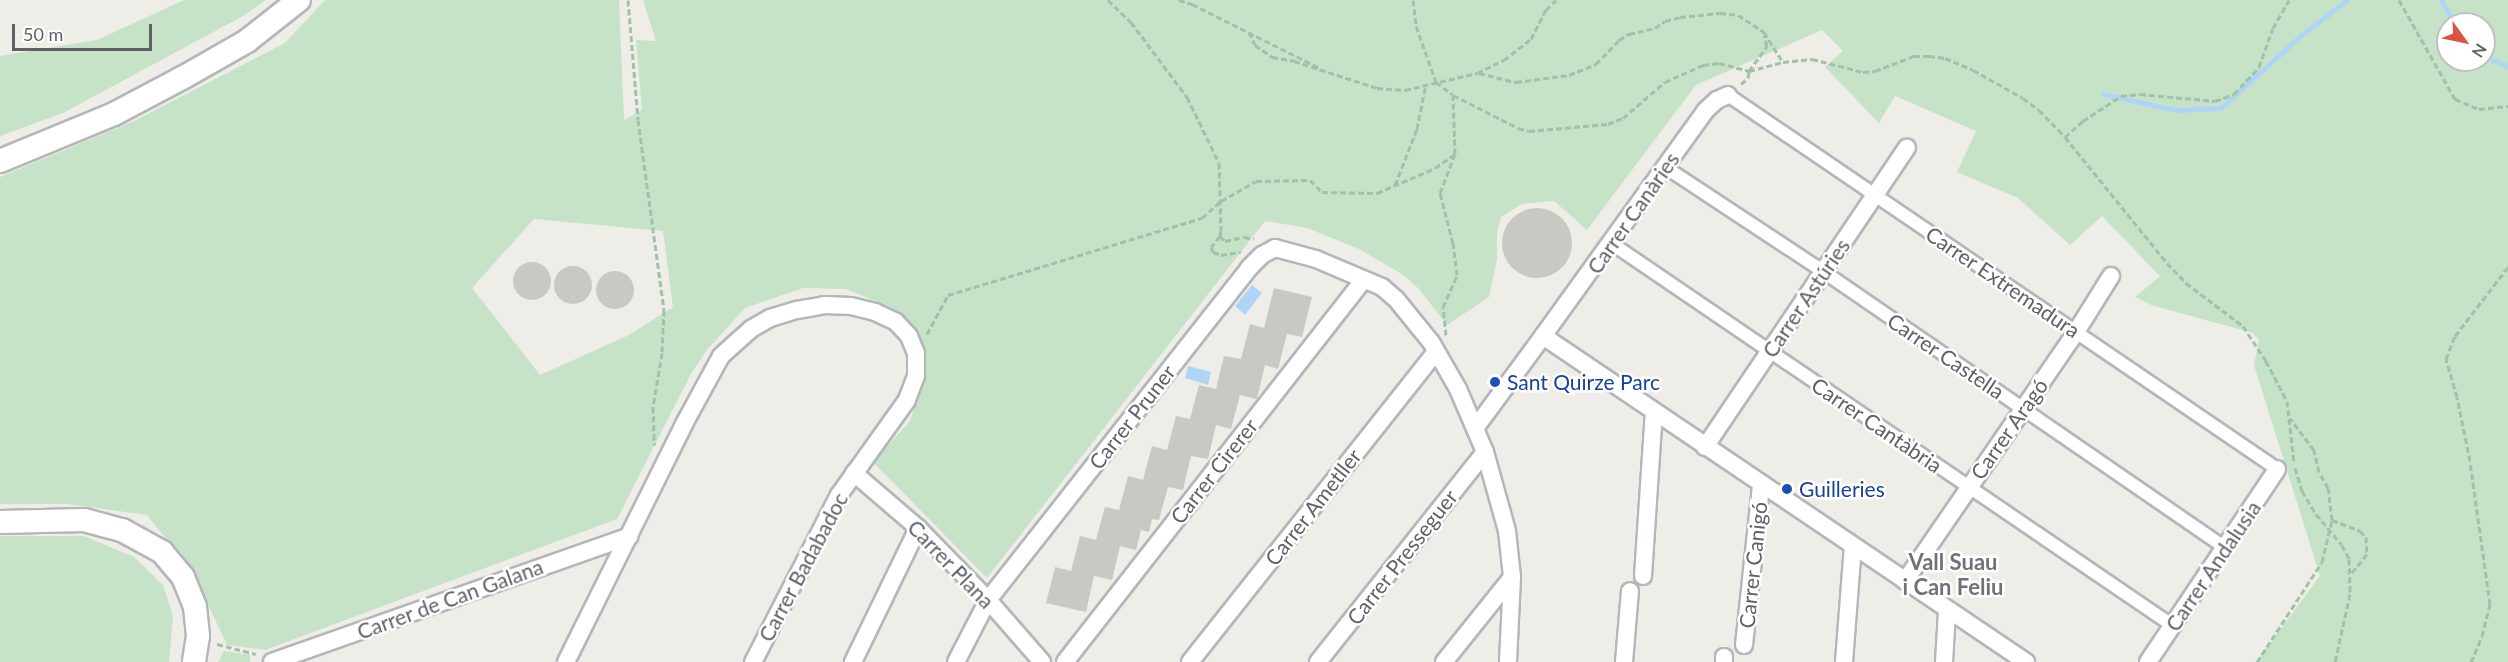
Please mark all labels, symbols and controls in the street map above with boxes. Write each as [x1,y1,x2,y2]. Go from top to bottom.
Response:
scale bar [15,12,154,50]
north arrow [2436,12,2496,72]
text: 50 m [23,23,63,45]
text: N [2469,41,2491,61]
street label: Carrer Canàries [1582,147,1684,279]
street label: Carrer Extremadura [1921,221,2085,343]
street label: Carrer Astúries [1757,233,1855,363]
street label: Carrer Castella [1883,308,2009,404]
street label: Carrer Pruner [1083,360,1181,474]
place label: Sant Quirze Parc [1507,369,1660,395]
street label: Carrer Cantàbria [1807,372,1947,478]
street label: Carrer Aragó [1965,373,2053,485]
marker: Sant Quirze Parc [1488,375,1502,389]
street label: Carrer Cirerer [1165,413,1263,529]
street label: Carrer Ametller [1259,443,1367,571]
place label: Guilleries [1799,476,1885,502]
marker: Guilleries [1780,482,1794,496]
street label: Carrer Presseguer [1341,484,1463,630]
street label: Carrer Badabadoc [753,488,853,646]
street label: Carrer Andalusia [2160,496,2266,636]
street label: Carrer Canigó [1734,500,1772,630]
street label: Carrer Plana [903,514,999,614]
district label: Vall Suau i Can Feliu [1902,548,2004,600]
street label: Carrer de Can Galana [353,554,547,644]

